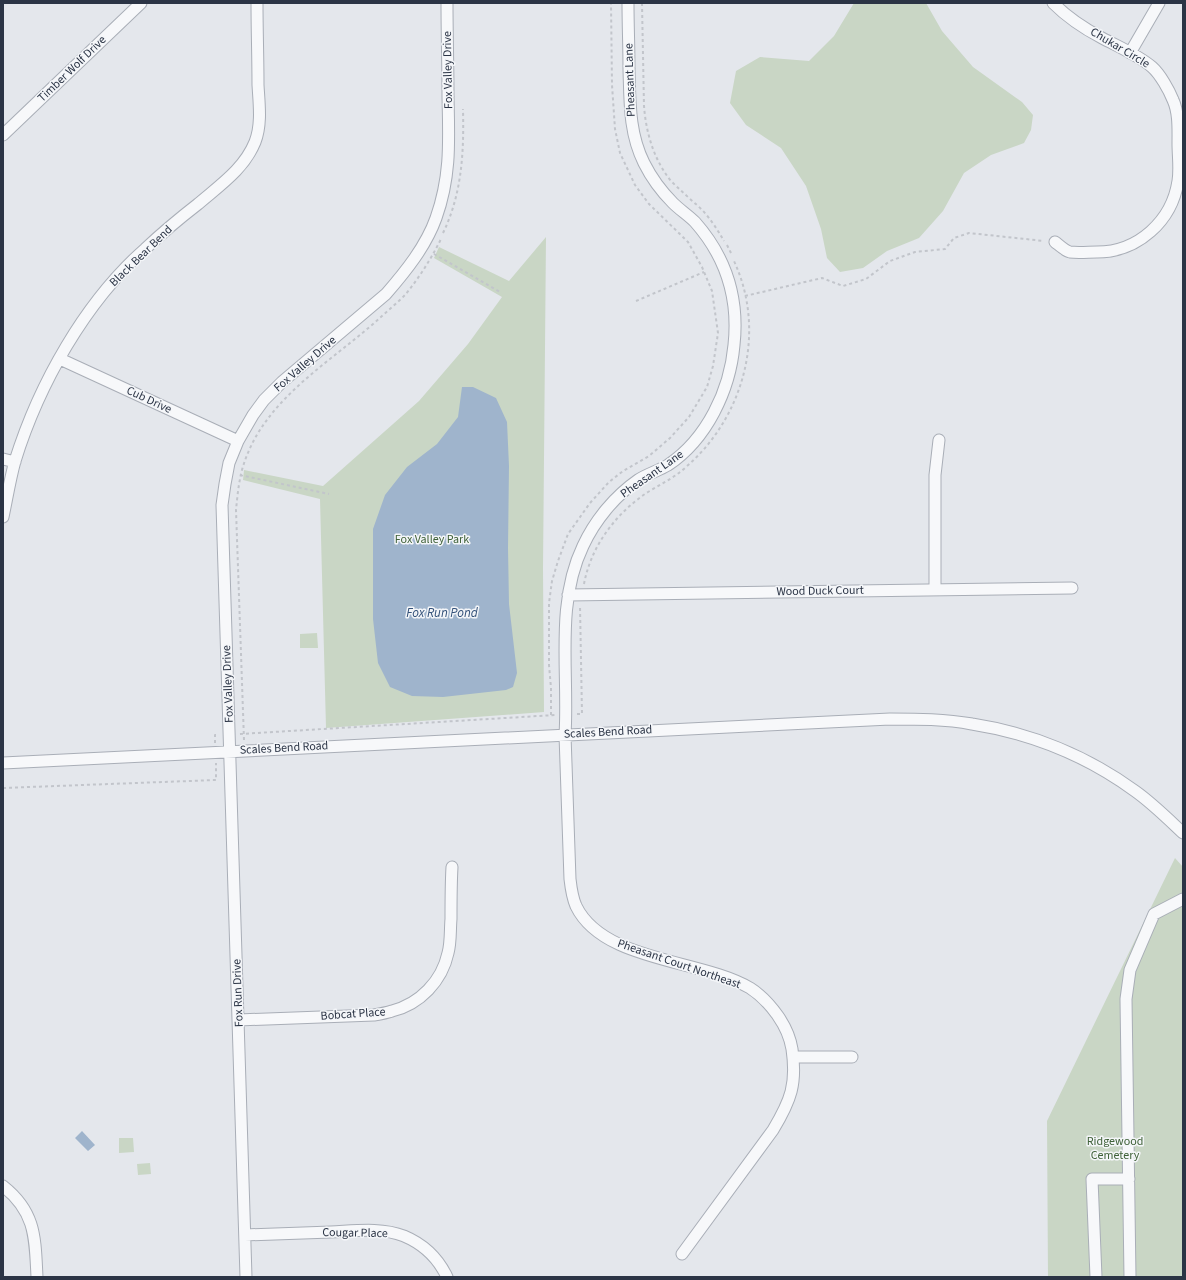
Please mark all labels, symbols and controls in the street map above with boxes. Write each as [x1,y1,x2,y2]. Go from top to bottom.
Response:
street label: Chukar Circle [1087,24,1153,72]
street label: Fox Valley Drive [439,31,457,109]
street label: Timber Wolf Drive [34,32,110,106]
street label: Pheasant Lane [620,43,640,117]
street label: Black Bear Bend [106,222,176,290]
street label: Fox Valley Drive [270,332,340,396]
street label: Cub Drive [124,382,175,418]
street label: Pheasant Lane [617,446,687,502]
park label: Fox Valley Park [395,531,469,548]
street label: Wood Duck Court [776,582,864,600]
water label: Fox Run Pond [406,604,479,622]
street label: Fox Valley Drive [218,645,238,723]
street label: Scales Bend Road [563,721,653,743]
street label: Scales Bend Road [239,737,329,759]
street label: Pheasant Court Northeast [615,935,743,993]
street label: Fox Run Drive [228,959,248,1027]
street label: Bobcat Place [320,1003,386,1025]
park label: Ridgewood Cemetery [1087,1133,1143,1164]
street label: Cougar Place [322,1224,388,1242]

